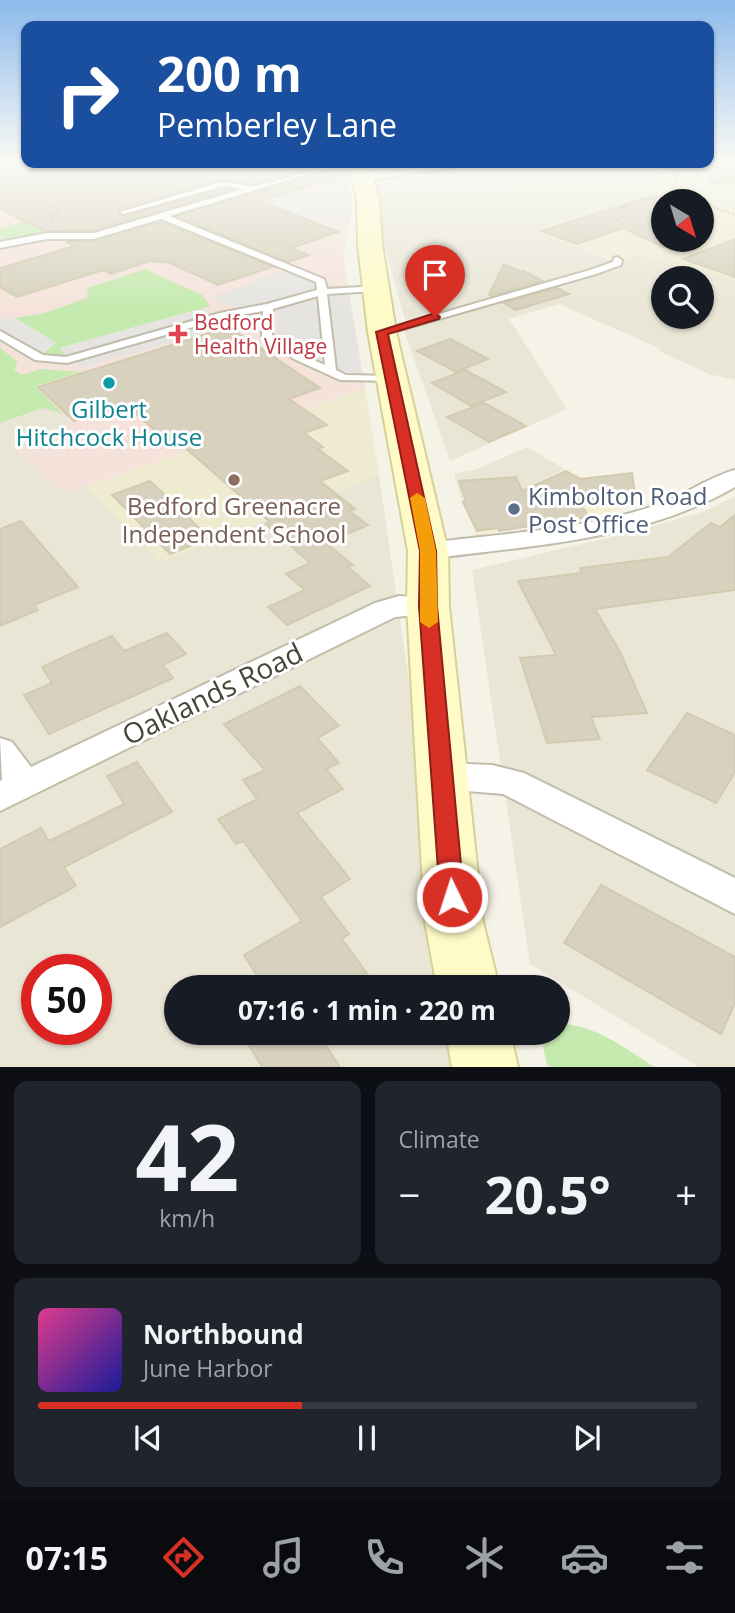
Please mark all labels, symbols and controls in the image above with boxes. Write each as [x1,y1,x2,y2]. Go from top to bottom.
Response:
text: 200 m [157,40,302,106]
icon: right [42,49,133,140]
text: Pemberley Lane [157,103,397,146]
north arrow [651,189,714,252]
map controls [651,189,714,329]
pin [405,245,465,317]
icon: arrive [416,256,454,294]
button: search [651,266,714,329]
place label: Bedford Health Village [194,308,327,360]
marker: Bedford Health Village [168,324,188,344]
marker: Gilbert Hitchcock House [101,375,117,391]
place label: Gilbert Hitchcock House [16,392,202,453]
marker: Bedford Greenacre Independent School [226,472,242,488]
place label: Kimbolton Road Post Office [528,479,707,540]
place label: Bedford Greenacre Independent School [122,489,346,550]
marker: Kimbolton Road Post Office [506,501,522,517]
street label: Oaklands Road [115,633,309,753]
position arrow [415,860,489,934]
speed limit sign: 50 [21,954,112,1045]
text: 07:16 · 1 min · 220 m [238,992,496,1028]
text: 42 [135,1094,239,1218]
text: Climate [399,1123,480,1155]
text: 20.5° [485,1158,611,1229]
text: − [399,1168,420,1220]
text: + [675,1168,697,1220]
text: km/h [159,1202,215,1234]
text: Northbound [143,1316,304,1352]
text: June Harbor [143,1352,273,1384]
icon: previous [129,1419,167,1457]
icon: pause [348,1419,386,1457]
icon: next [568,1419,606,1457]
icon: directions [159,1533,208,1582]
icon: music [259,1533,308,1582]
icon: phone [360,1533,409,1582]
icon: climate [460,1533,509,1582]
icon: car [560,1533,609,1582]
icon: filters [660,1533,709,1582]
text: 07:15 [26,1536,108,1579]

